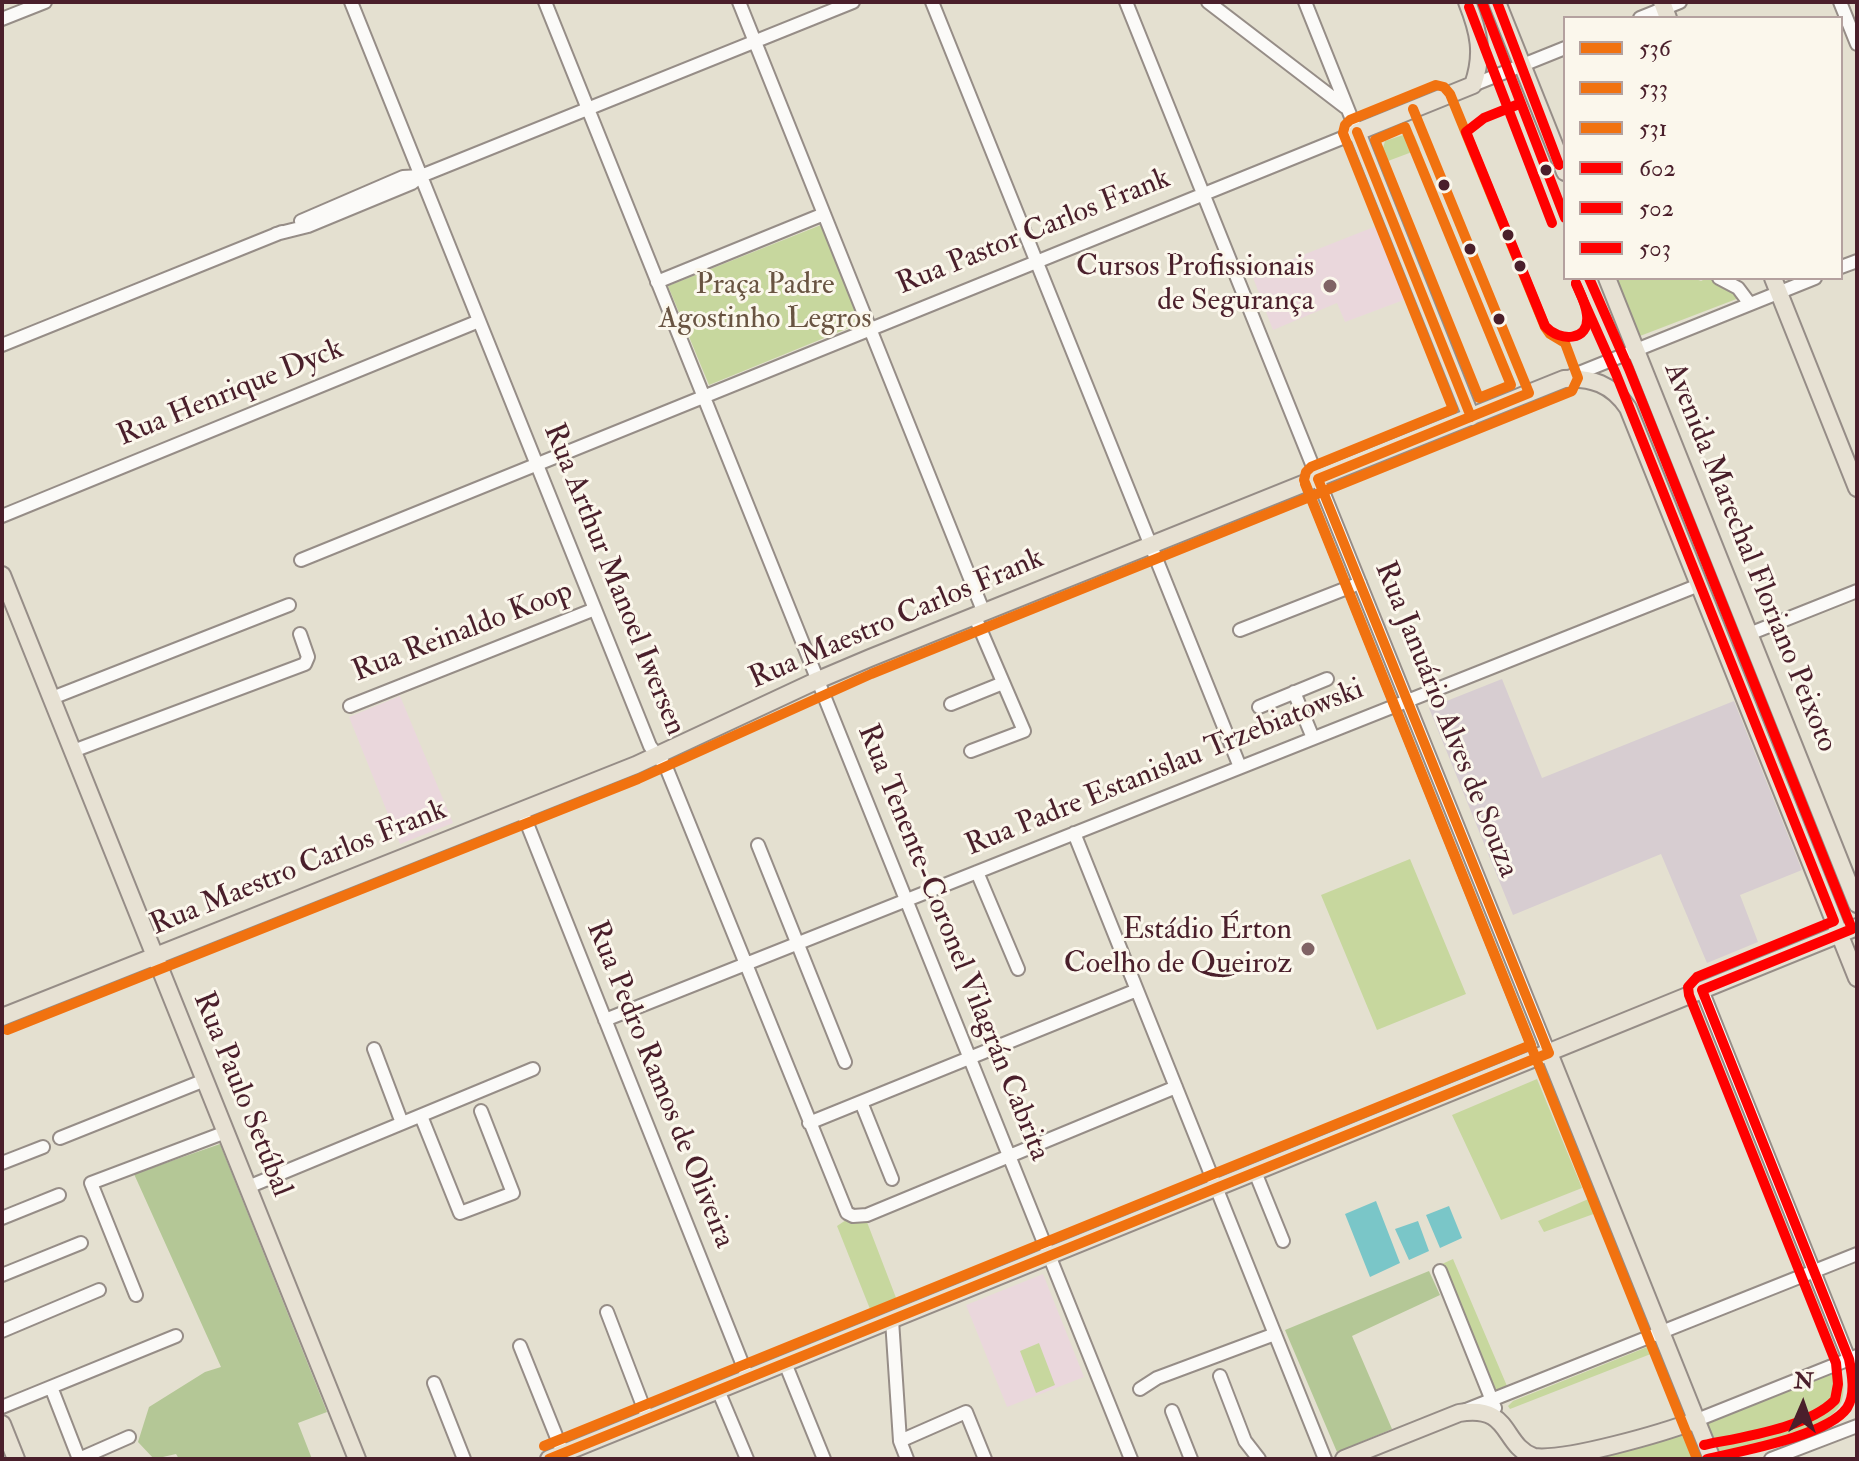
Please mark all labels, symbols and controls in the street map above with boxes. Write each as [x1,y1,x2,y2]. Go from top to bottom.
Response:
legend [1563,16,1843,280]
text: 536 [1639,33,1671,64]
text: 533 [1639,73,1668,104]
text: 531 [1639,113,1667,144]
text: 602 [1639,153,1676,184]
street label: Rua Pastor Carlos Frank [892,162,1176,304]
unlabelled marker [1538,162,1554,178]
unlabelled marker [1436,177,1452,193]
text: 502 [1639,193,1674,224]
unlabelled marker [1500,227,1516,243]
text: 503 [1639,233,1671,264]
unlabelled marker [1462,241,1478,257]
place label: Cursos Profissionais de Segurança [1076,251,1314,322]
unlabelled marker [1512,258,1528,274]
park label: Praça Padre Agostinho Legros [658,269,872,340]
marker: Cursos Profissionais de Segurança [1321,277,1339,295]
unlabelled marker [1491,311,1507,327]
street label: Rua Henrique Dyck [113,332,349,456]
street label: Avenida Marechal Floriano Peixoto [1654,358,1844,758]
street label: Rua Arthur Manoel Iwersen [534,419,692,741]
street label: Rua Maestro Carlos Frank [744,542,1050,698]
street label: Rua Januário Alves de Souza [1365,557,1525,883]
street label: Rua Reinaldo Koop [348,575,578,691]
street label: Rua Padre Estanislau Trzebiatowski [961,673,1369,865]
street label: Rua Tenente-Coronel Vilagrán Cabrita [848,720,1056,1166]
street label: Rua Maestro Carlos Frank [146,793,452,945]
place label: Estádio Érton Coelho de Queiroz [1064,914,1292,984]
street label: Rua Pedro Ramos de Oliveira [577,916,741,1254]
marker: Estádio Érton Coelho de Queiroz [1299,940,1317,958]
street label: Rua Paulo Setúbal [184,987,298,1203]
north arrow [1763,1365,1843,1445]
text: N [1793,1367,1814,1395]

